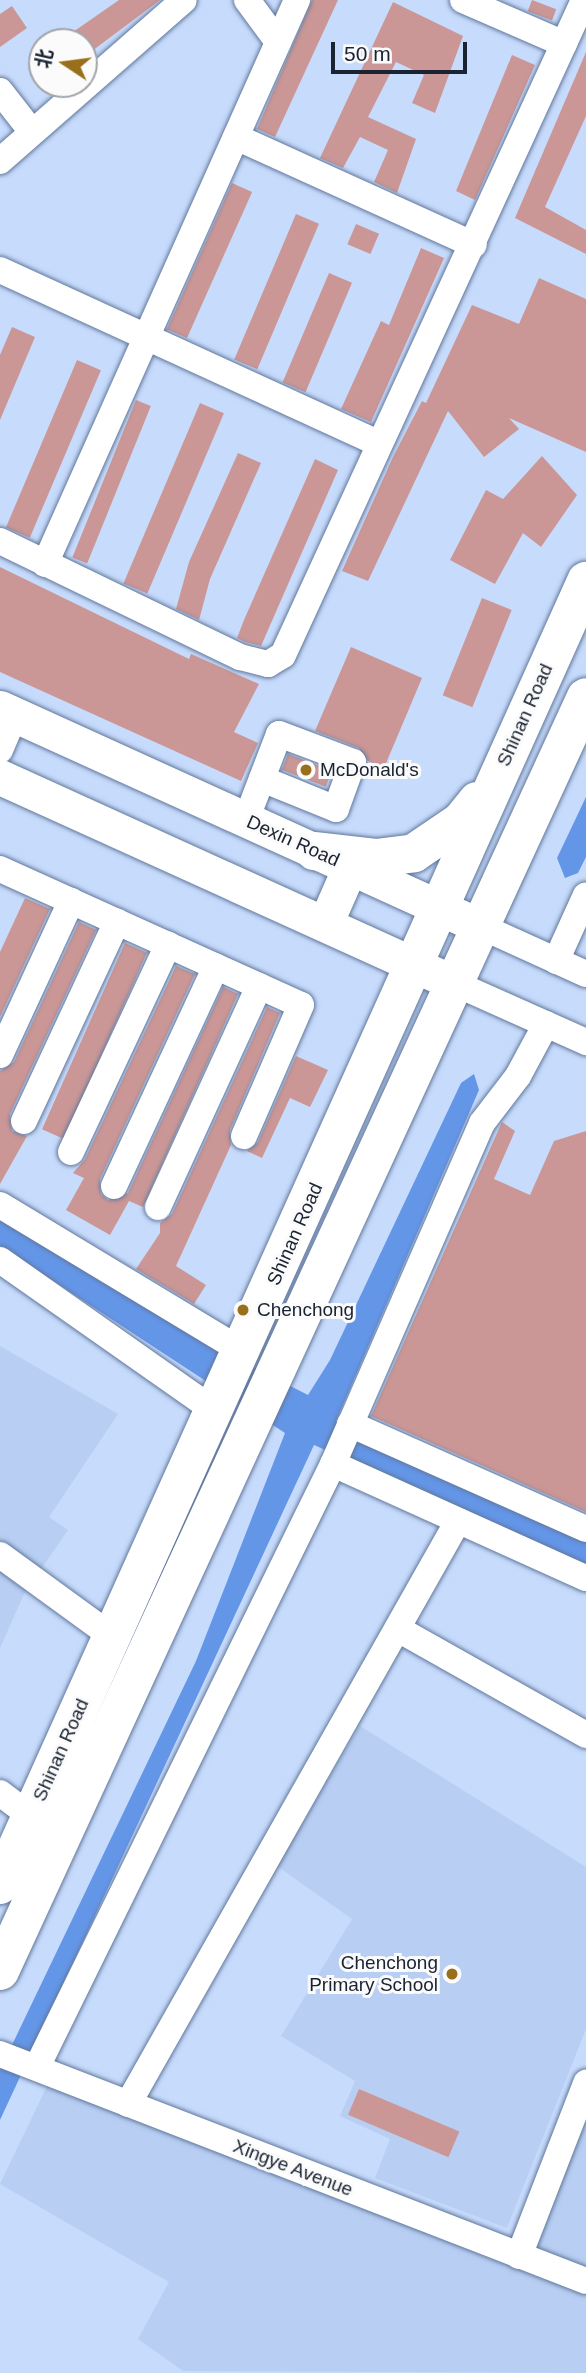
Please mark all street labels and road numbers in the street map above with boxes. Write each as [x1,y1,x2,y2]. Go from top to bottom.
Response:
street label: Shinan Road [492,660,558,770]
street label: Dexin Road [243,810,343,872]
street label: Shinan Road [262,1179,328,1289]
street label: Shinan Road [28,1695,94,1805]
street label: Xingye Avenue [229,2135,357,2201]

